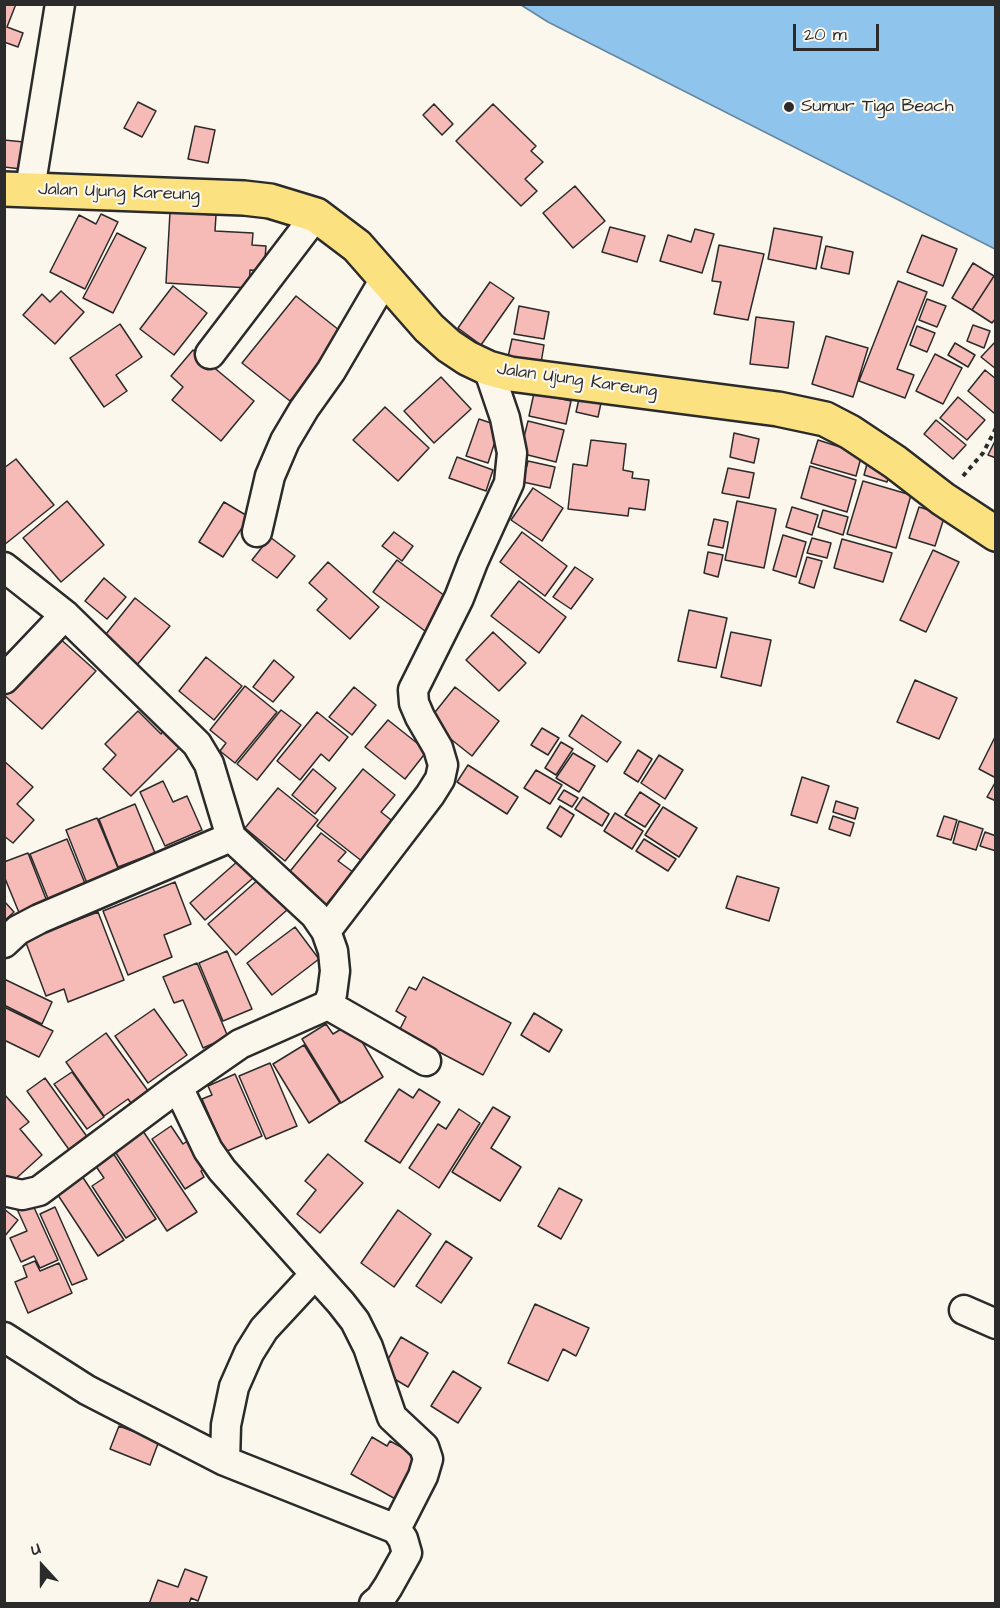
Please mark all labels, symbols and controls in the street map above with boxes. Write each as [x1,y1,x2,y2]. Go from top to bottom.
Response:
scale bar [796,12,882,50]
text: 20 m [804,22,847,47]
place label: Sumur Tiga Beach [801,96,954,118]
marker: Sumur Tiga Beach [782,100,796,114]
street label: Jalan Ujung Kareung [38,179,200,207]
street label: Jalan Ujung Kareung [495,359,659,403]
north arrow [12,1536,72,1596]
text: U [27,1537,44,1561]

